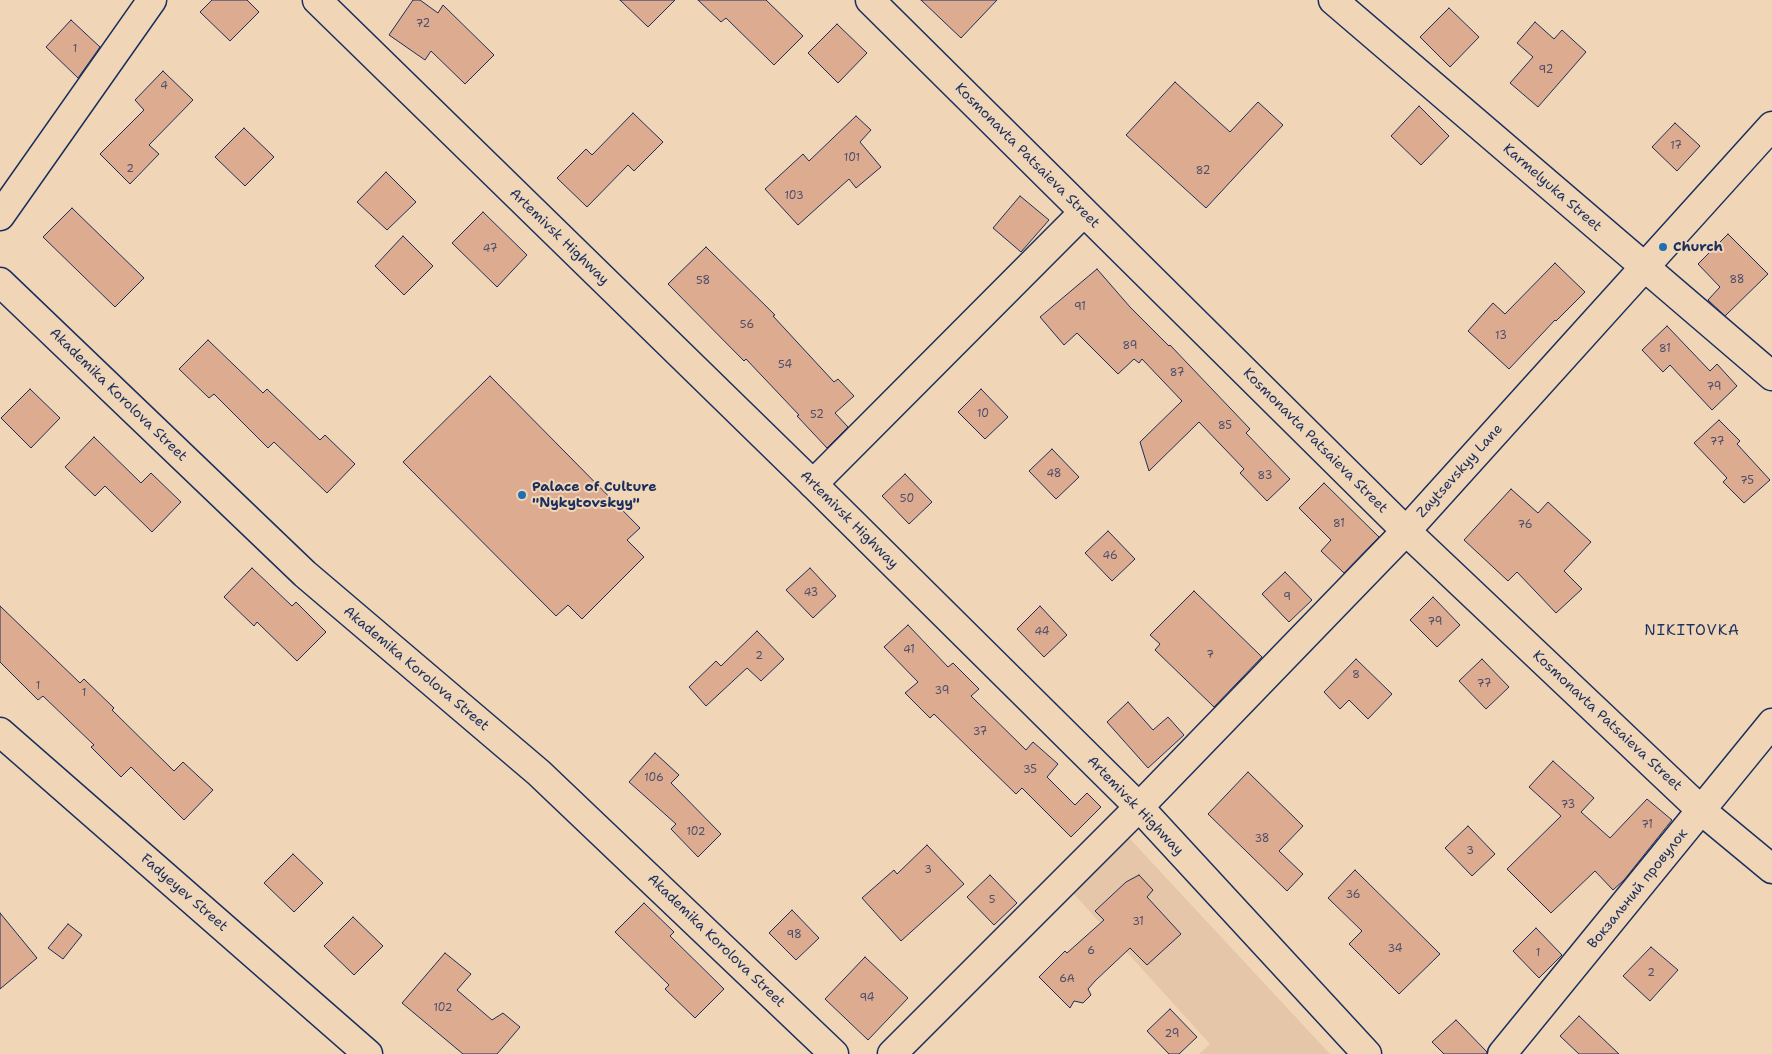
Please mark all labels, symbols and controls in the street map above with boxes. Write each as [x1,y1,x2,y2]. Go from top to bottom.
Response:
house number: 72 [416,17,430,31]
house number: 1 [73,42,77,56]
house number: 92 [1539,63,1553,77]
house number: 4 [160,79,168,93]
street label: Kosmonavta Patsaieva Street [951,80,1103,232]
house number: 17 [1670,139,1682,153]
street label: Karmelyuka Street [1499,141,1605,235]
house number: 101 [844,151,860,165]
house number: 2 [126,162,134,176]
house number: 82 [1196,164,1210,178]
street label: Artemivsk Highway [506,185,612,289]
house number: 103 [784,189,804,203]
place label: Church [1673,239,1723,255]
marker: Church [1657,241,1669,253]
house number: 47 [483,242,497,256]
house number: 88 [1729,273,1745,287]
house number: 58 [696,274,710,288]
house number: 91 [1074,300,1086,314]
house number: 56 [740,318,754,332]
street label: Akademika Korolova Street [46,325,190,465]
house number: 13 [1495,329,1507,343]
house number: 89 [1123,339,1137,353]
house number: 81 [1659,342,1671,356]
house number: 54 [778,358,792,372]
street label: Kosmonavta Patsaieva Street [1239,365,1391,517]
house number: 87 [1170,366,1184,380]
house number: 79 [1707,380,1721,394]
house number: 10 [977,407,989,421]
house number: 52 [810,408,824,422]
house number: 85 [1218,419,1232,433]
street label: Zaytsevskyy Lane [1414,421,1506,521]
house number: 77 [1710,435,1724,449]
house number: 48 [1046,467,1062,481]
street label: Artemivsk Highway [797,468,901,572]
house number: 83 [1258,469,1272,483]
house number: 75 [1740,474,1754,488]
place label: Palace of Culture "Nykytovskyy" [532,479,657,512]
marker: Palace of Culture "Nykytovskyy" [516,489,528,501]
house number: 50 [900,492,914,506]
house number: 81 [1333,517,1345,531]
house number: 76 [1518,518,1532,532]
house number: 46 [1102,549,1118,563]
house number: 43 [804,586,818,600]
house number: 9 [1283,590,1291,604]
street label: Akademika Korolova Street [340,603,492,735]
house number: 79 [1428,615,1442,629]
district label: NIKITOVKA [1643,622,1741,640]
house number: 44 [1034,625,1050,639]
house number: 41 [903,643,915,657]
street label: Kosmonavta Patsaieva Street [1529,647,1685,795]
house number: 7 [1206,648,1214,662]
house number: 2 [755,649,763,663]
house number: 8 [1352,668,1360,682]
house number: 77 [1477,677,1491,691]
house number: 1 [36,679,40,693]
house number: 39 [935,684,949,698]
house number: 1 [82,686,86,700]
house number: 37 [973,725,987,739]
street label: Artemivsk Highway [1083,753,1187,859]
house number: 35 [1023,763,1037,777]
house number: 106 [644,771,664,785]
house number: 73 [1561,798,1575,812]
house number: 71 [1641,818,1653,832]
house number: 102 [686,825,706,839]
street label: Вокзальний провулок [1584,826,1692,952]
house number: 38 [1254,832,1270,846]
house number: 3 [1466,844,1474,858]
street label: Fadyeyev Street [137,851,231,935]
house number: 3 [924,863,932,877]
street label: Akademika Korolova Street [644,871,788,1011]
house number: 36 [1345,888,1361,902]
house number: 5 [989,893,995,907]
house number: 31 [1132,915,1144,929]
house number: 98 [786,928,802,942]
house number: 34 [1388,942,1402,956]
house number: 6 [1087,944,1095,958]
house number: 1 [1536,946,1540,960]
house number: 2 [1647,966,1655,980]
house number: 6А [1059,972,1075,986]
house number: 94 [860,991,874,1005]
house number: 102 [433,1001,453,1015]
house number: 29 [1165,1027,1179,1041]

